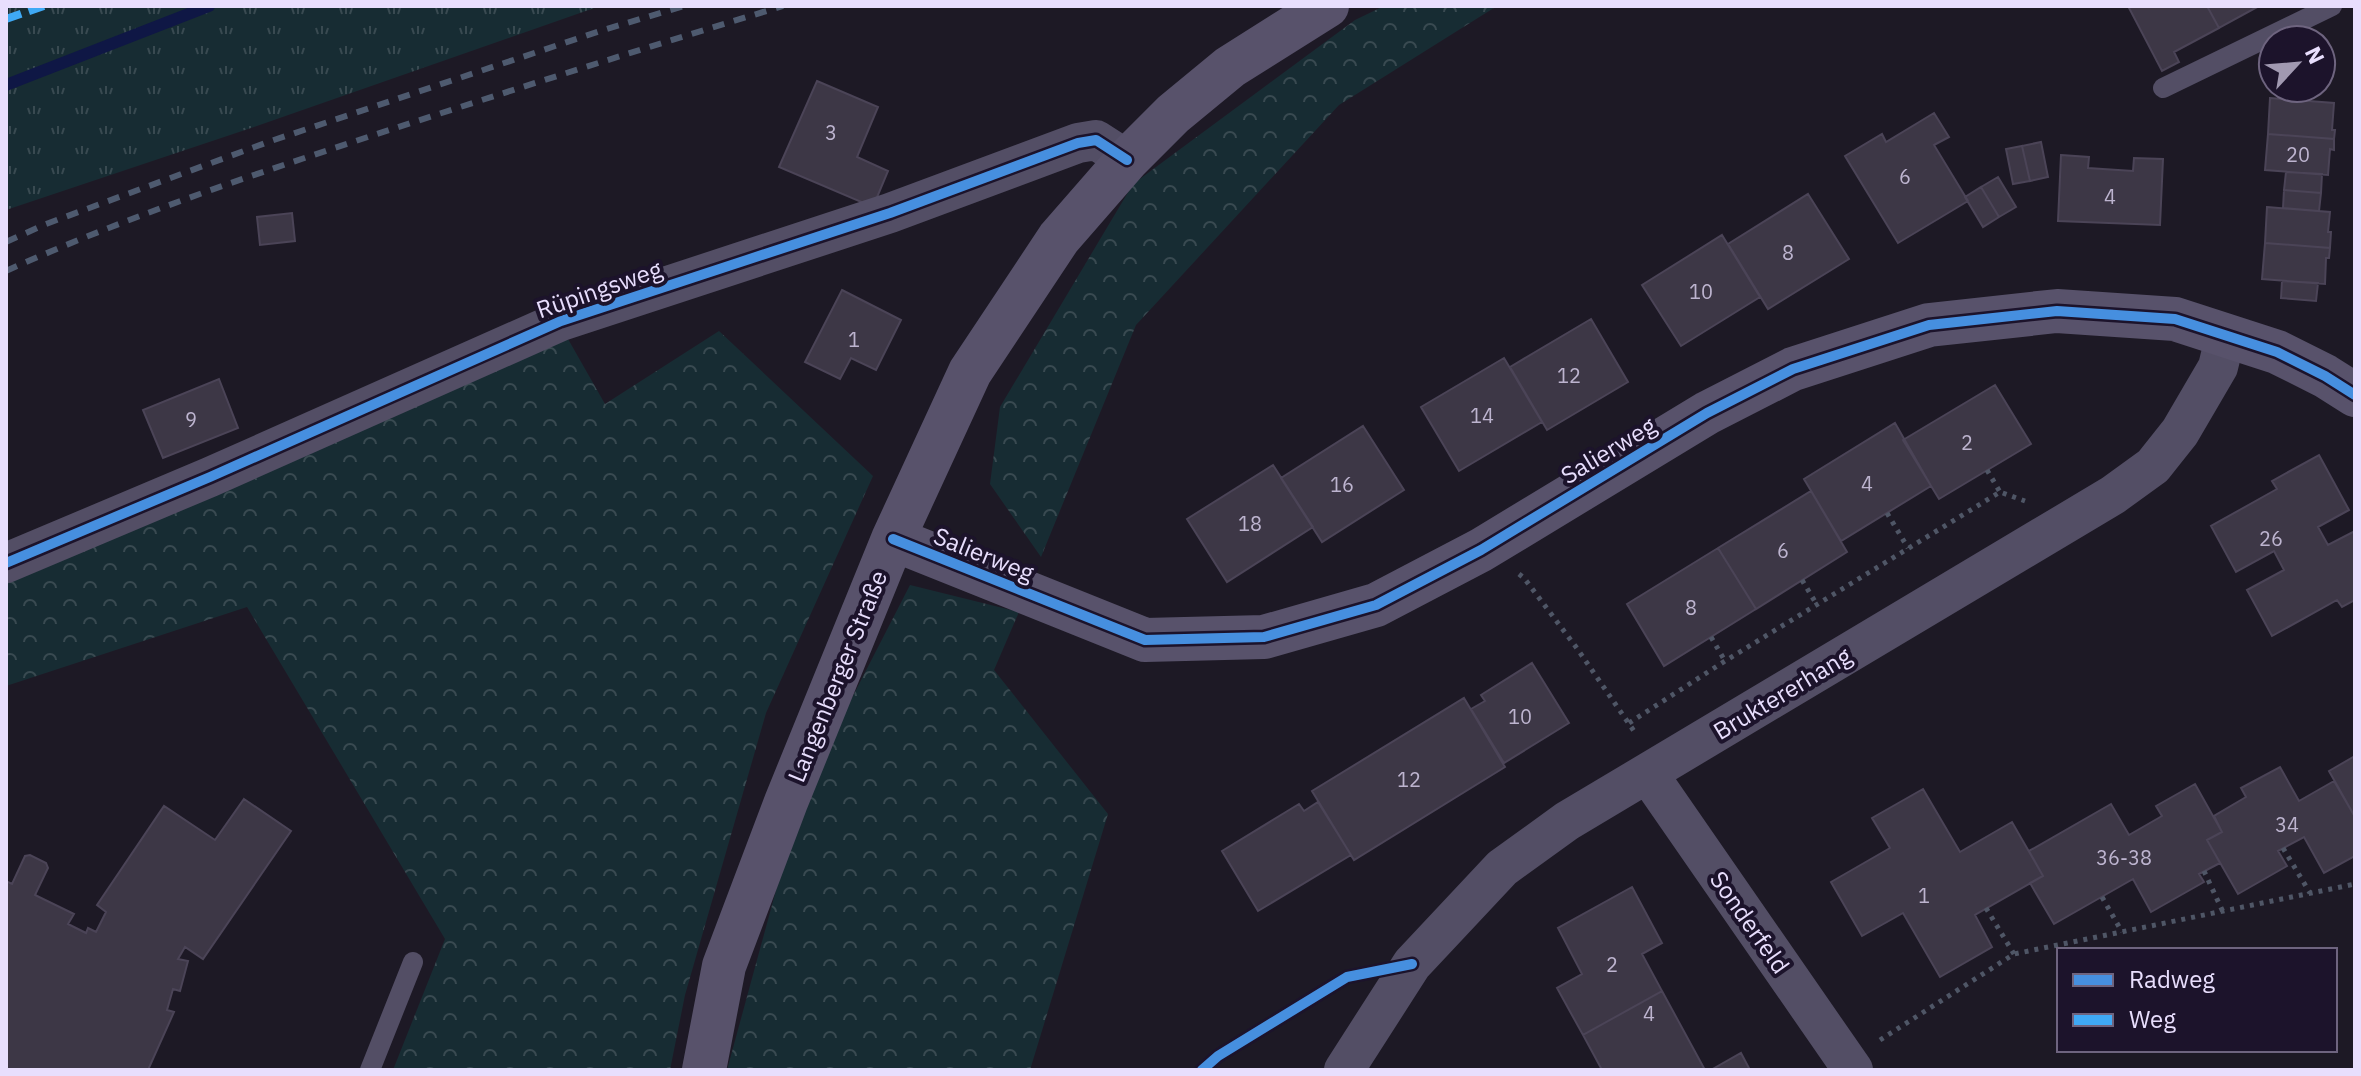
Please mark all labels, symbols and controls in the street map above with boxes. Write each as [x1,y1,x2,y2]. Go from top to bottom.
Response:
north arrow [2257,24,2337,104]
text: N [2299,41,2332,69]
house number: 3 [825,119,837,146]
house number: 20 [2286,141,2310,168]
house number: 6 [1899,163,1911,190]
house number: 4 [2104,183,2116,210]
house number: 8 [1782,239,1794,266]
street label: Rüpingsweg [532,252,666,325]
house number: 10 [1689,278,1713,305]
house number: 1 [848,326,860,353]
house number: 12 [1557,362,1581,389]
house number: 14 [1470,402,1494,429]
house number: 9 [185,406,197,433]
street label: Salierweg [1555,409,1662,491]
house number: 2 [1961,429,1973,456]
house number: 4 [1861,470,1873,497]
house number: 16 [1330,471,1354,498]
house number: 18 [1238,510,1262,537]
street label: Salierweg [929,519,1039,589]
house number: 26 [2259,525,2283,552]
house number: 6 [1777,537,1789,564]
street label: Langenberger Straße [780,565,894,787]
house number: 8 [1685,594,1697,621]
street label: Bruktererhang [1707,639,1857,747]
house number: 10 [1508,703,1532,730]
house number: 12 [1397,766,1421,793]
house number: 34 [2275,811,2299,838]
house number: 36-38 [2096,844,2152,871]
street label: Sonderfeld [1703,864,1797,980]
house number: 1 [1918,882,1930,909]
legend [2057,948,2337,1052]
house number: 2 [1606,951,1618,978]
text: Radweg [2129,963,2215,995]
house number: 4 [1643,1000,1655,1027]
text: Weg [2129,1003,2176,1035]

